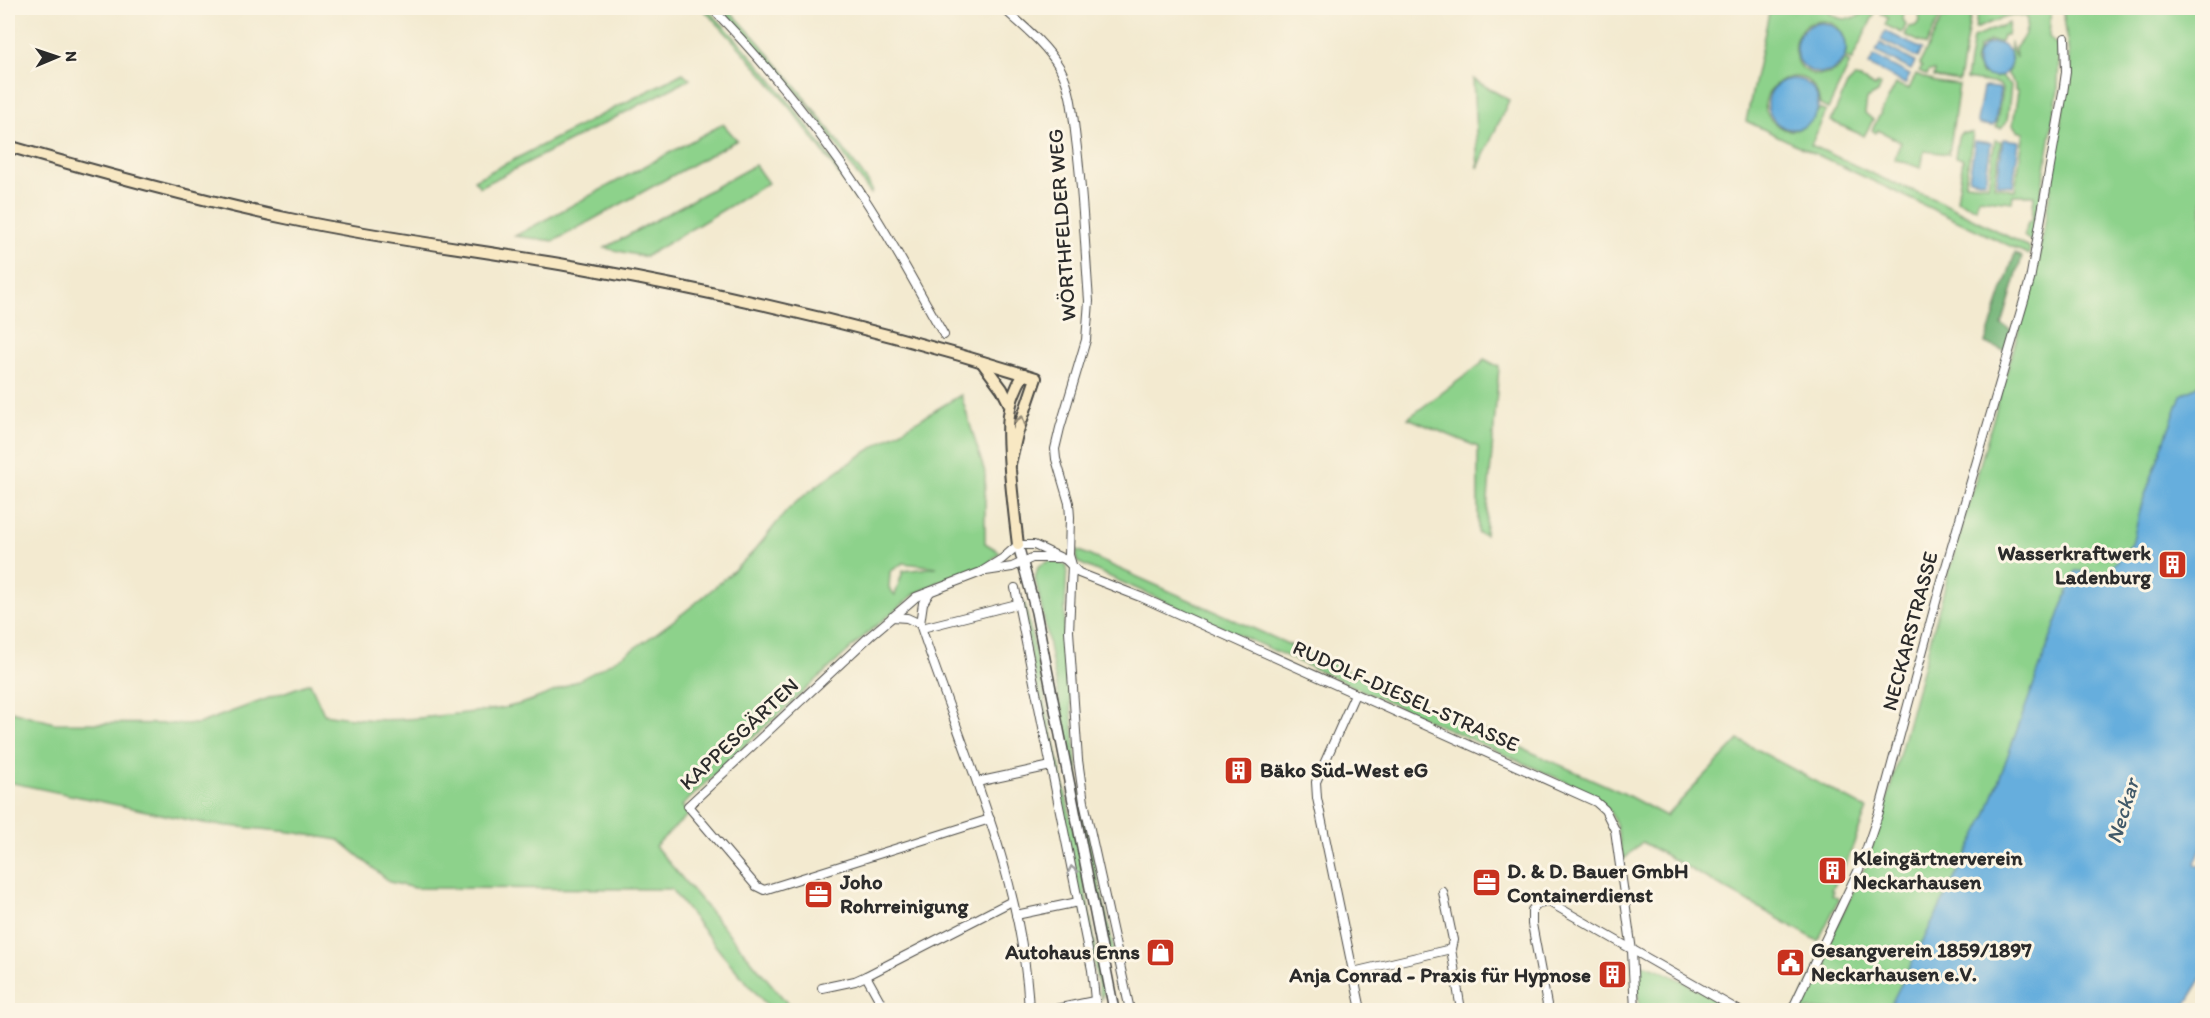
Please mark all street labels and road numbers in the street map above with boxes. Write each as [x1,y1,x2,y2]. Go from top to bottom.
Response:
street label: WÖRTHFELDER WEG [1042,128,1081,322]
street label: NECKARSTRASSE [1876,549,1943,713]
street label: RUDOLF-DIESEL-STRASSE [1289,634,1523,757]
street label: KAPPESGÄRTEN [674,672,803,795]

